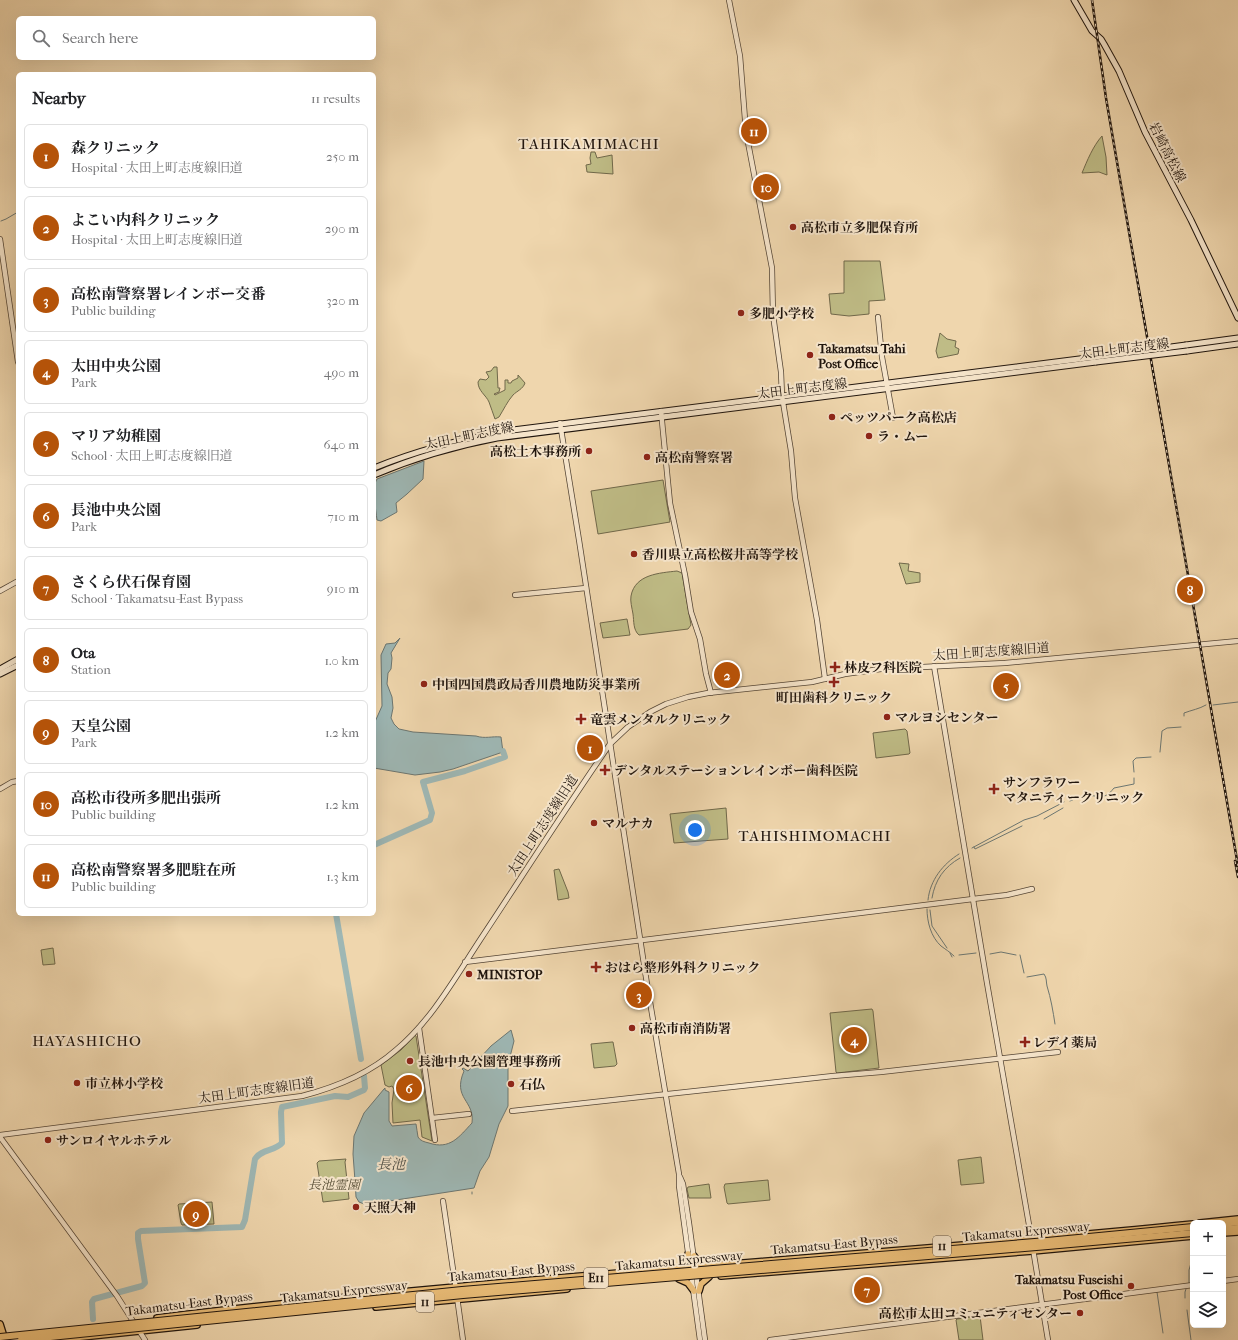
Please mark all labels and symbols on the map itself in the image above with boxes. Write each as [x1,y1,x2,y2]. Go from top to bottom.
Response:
pin: 11 [741,116,767,146]
street label: 岩崎高松線 [1146,120,1189,185]
district label: TAHIKAMIMACHI [518,135,660,153]
pin: 10 [753,172,779,202]
place label: 高松市立多肥保育所 [801,220,918,235]
marker: 高松市立多肥保育所 [788,222,798,232]
place label: 多肥小学校 [749,306,815,321]
marker: 多肥小学校 [736,308,746,318]
street label: 太田上町志度線 [1078,336,1170,361]
place label: Takamatsu Tahi Post Office [817,341,906,371]
marker: Takamatsu Tahi Post Office [805,350,815,360]
street label: 太田上町志度線 [756,376,848,401]
place label: ペッツパーク高松店 [840,410,957,425]
marker: ペッツパーク高松店 [827,412,837,422]
street label: 太田上町志度線 [423,419,515,452]
place label: ラ・ムー [877,429,928,444]
marker: ラ・ムー [864,431,874,441]
place label: 高松土木事務所 [490,444,581,459]
marker: 高松土木事務所 [584,446,594,456]
place label: 高松南警察署 [655,450,733,465]
marker: 高松南警察署 [642,452,652,462]
place label: 香川県立高松桜井高等学校 [642,547,799,562]
marker: 香川県立高松桜井高等学校 [629,549,639,559]
pin: 8 [1177,575,1203,605]
street label: 太田上町志度線旧道 [932,640,1050,663]
pin: 2 [714,660,740,690]
place label: 林皮フ科医院 [844,660,922,675]
marker: 林皮フ科医院 [829,661,841,673]
pin: 5 [993,671,1019,701]
marker: 町田歯科クリニック [828,676,840,688]
place label: 中国四国農政局香川農地防災事業所 [432,677,640,692]
marker: 中国四国農政局香川農地防災事業所 [419,679,429,689]
place label: 町田歯科クリニック [776,690,892,705]
place label: マルヨシセンター [895,710,998,725]
place label: 竜雲メンタルクリニック [590,712,731,727]
marker: マルヨシセンター [882,712,892,722]
marker: 竜雲メンタルクリニック [575,713,587,725]
pin: 1 [577,733,603,763]
place label: デンタルステーションレインボー歯科医院 [614,763,858,778]
marker: デンタルステーションレインボー歯科医院 [599,764,611,776]
street label: 太田上町志度線旧道 [504,772,581,878]
place label: サンフラワー マタニティークリニック [1003,775,1144,805]
marker: サンフラワー マタニティークリニック [988,783,1000,795]
place label: マルナカ [602,816,654,831]
marker: マルナカ [589,818,599,828]
your location [685,820,705,840]
district label: TAHISHIMOMACHI [739,827,891,845]
place label: おはら整形外科クリニック [605,960,760,975]
marker: おはら整形外科クリニック [590,961,602,973]
place label: MINISTOP [476,967,543,982]
marker: MINISTOP [464,969,474,979]
pin: 3 [626,980,652,1010]
place label: 高松市南消防署 [640,1021,731,1036]
marker: 高松市南消防署 [627,1023,637,1033]
pin: 4 [841,1025,867,1055]
district label: HAYASHICHO [32,1032,142,1050]
place label: レデイ薬局 [1033,1035,1097,1050]
marker: レデイ薬局 [1020,1037,1030,1047]
place label: 長池中央公園管理事務所 [418,1054,561,1069]
marker: 長池中央公園管理事務所 [405,1056,415,1066]
pin: 6 [396,1073,422,1103]
street label: 太田上町志度線旧道 [197,1075,315,1106]
place label: 市立林小学校 [85,1076,164,1091]
place label: 石仏 [519,1077,545,1092]
marker: 市立林小学校 [72,1078,82,1088]
marker: 石仏 [506,1079,516,1089]
place label: サンロイヤルホテル [56,1133,171,1148]
marker: サンロイヤルホテル [43,1135,53,1145]
water label: 長池 [377,1156,407,1173]
park label: 長池霊園 [308,1177,362,1192]
pin: 9 [183,1199,209,1229]
place label: 天照大神 [364,1200,416,1215]
marker: 天照大神 [351,1202,361,1212]
street label: Takamatsu Expressway [962,1218,1092,1245]
street label: Takamatsu-East Bypass [770,1231,898,1258]
road number: 11 [933,1236,951,1256]
street label: Takamatsu Expressway [615,1247,745,1274]
street label: Takamatsu-East Bypass [447,1258,575,1285]
road number: E11 [584,1268,608,1288]
place label: Takamatsu Fuseishi Post Office [1014,1272,1124,1302]
pin: 7 [854,1275,880,1305]
street label: Takamatsu Expressway [280,1277,410,1306]
marker: Takamatsu Fuseishi Post Office [1126,1281,1136,1291]
street label: Takamatsu-East Bypass [125,1288,253,1319]
road number: 11 [416,1292,434,1312]
place label: 高松市太田コミュニティセンター [879,1306,1072,1321]
marker: 高松市太田コミュニティセンター [1075,1308,1085,1318]

